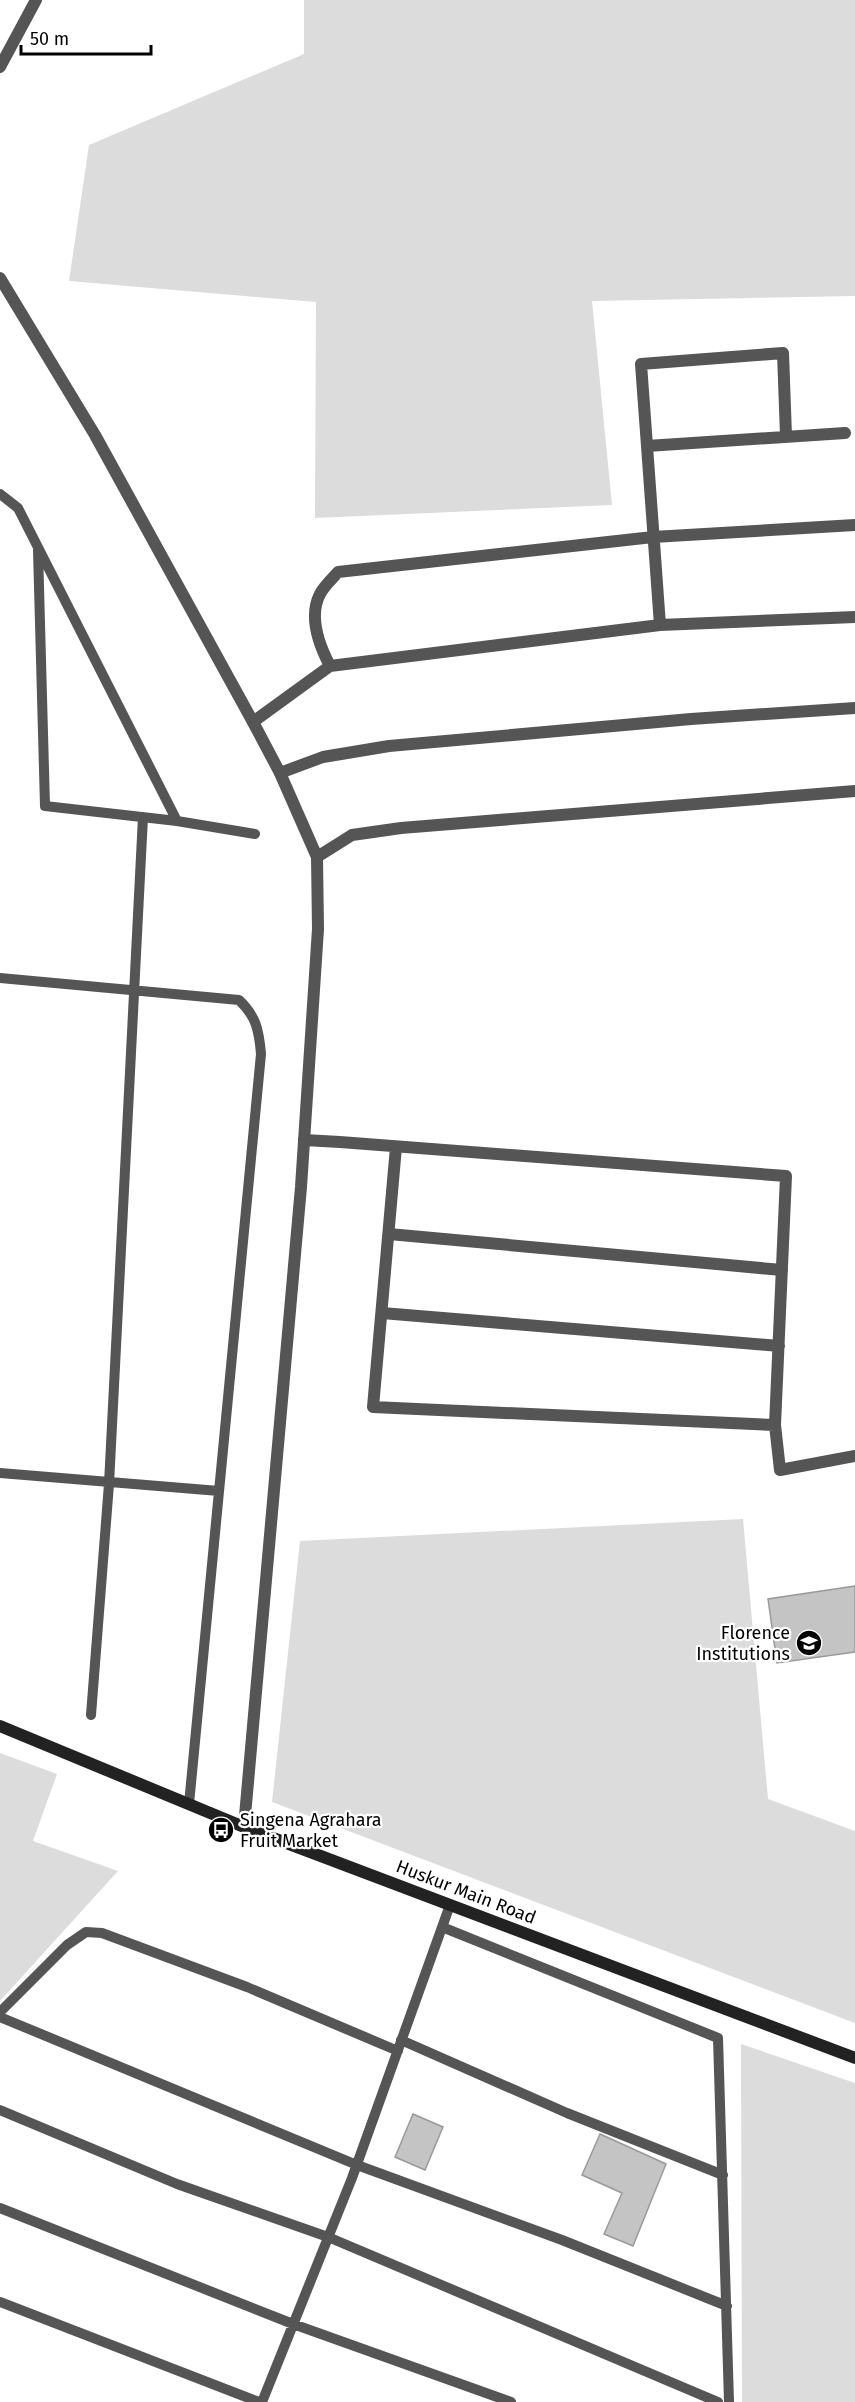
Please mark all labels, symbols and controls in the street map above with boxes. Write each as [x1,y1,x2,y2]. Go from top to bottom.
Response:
scale bar [21,18,152,56]
text: 50 m [30,28,69,50]
place label: Florence Institutions [696,1622,790,1665]
school or university icon: Florence Institutions [794,1628,824,1658]
place label: Singena Agrahara Fruit Market [240,1809,382,1852]
bus stop icon: Singena Agrahara Fruit Market [206,1815,236,1845]
street label: Huskur Main Road [393,1855,539,1929]

